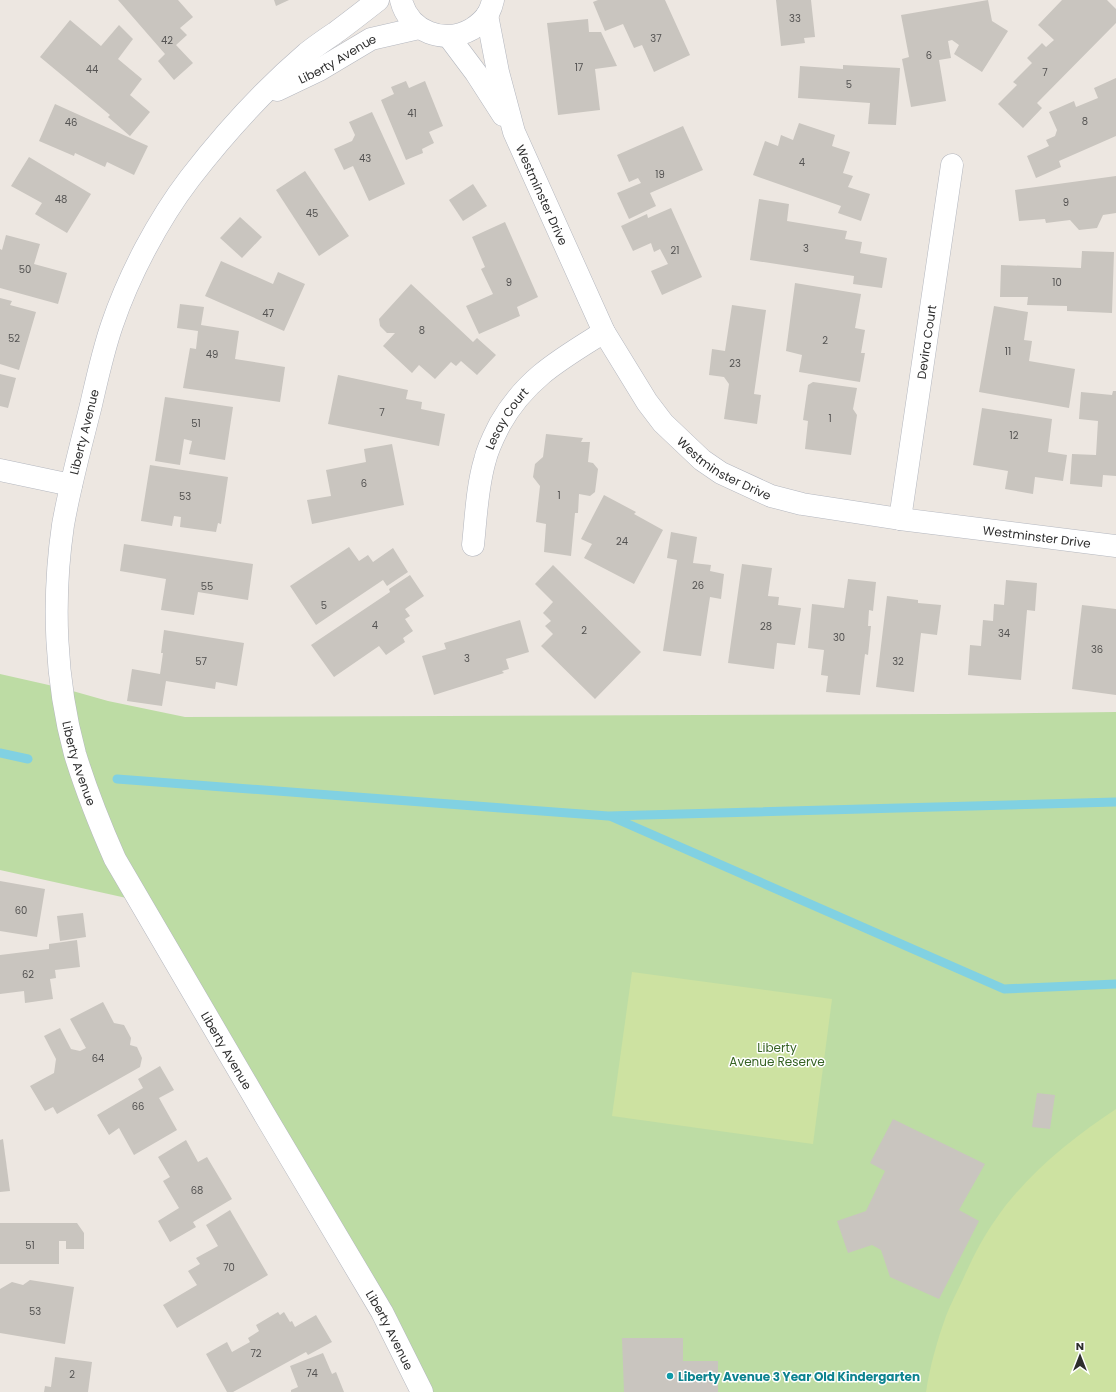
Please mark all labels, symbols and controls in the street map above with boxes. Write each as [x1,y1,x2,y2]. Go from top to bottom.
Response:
house number: 33 [789,11,801,26]
street label: Liberty Avenue [295,30,378,87]
house number: 37 [650,31,662,46]
house number: 42 [161,33,173,48]
house number: 6 [926,48,932,63]
house number: 17 [575,60,584,75]
house number: 44 [86,62,98,77]
house number: 7 [1042,65,1048,80]
house number: 5 [846,77,852,92]
house number: 41 [407,106,417,121]
house number: 8 [1082,114,1088,129]
house number: 46 [65,115,77,130]
street label: Westminster Drive [512,142,572,248]
house number: 43 [359,151,371,166]
house number: 4 [799,155,805,170]
house number: 19 [655,167,665,182]
house number: 48 [55,192,67,207]
house number: 9 [1063,195,1069,210]
house number: 45 [306,206,318,221]
house number: 3 [803,241,809,256]
house number: 21 [671,243,679,258]
house number: 50 [19,262,31,277]
house number: 9 [506,275,512,290]
house number: 10 [1052,275,1062,290]
street label: Devira Court [912,304,940,380]
house number: 47 [262,306,274,321]
house number: 8 [419,323,425,338]
house number: 52 [8,331,20,346]
house number: 2 [822,333,828,348]
house number: 11 [1005,344,1011,359]
house number: 49 [206,347,218,362]
house number: 23 [729,356,741,371]
street label: Lesay Court [481,383,532,452]
street label: Liberty Avenue [65,387,103,477]
house number: 7 [379,405,385,420]
house number: 1 [828,411,832,426]
house number: 51 [191,416,201,431]
house number: 12 [1010,428,1019,443]
street label: Westminster Drive [674,432,774,504]
house number: 6 [361,476,367,491]
house number: 1 [557,488,561,503]
house number: 53 [179,489,191,504]
street label: Westminster Drive [982,521,1092,551]
house number: 24 [616,534,628,549]
house number: 26 [692,578,704,593]
house number: 55 [201,579,213,594]
house number: 5 [321,598,327,613]
house number: 4 [372,618,378,633]
house number: 28 [760,619,772,634]
house number: 2 [581,623,587,638]
house number: 34 [998,626,1010,641]
house number: 30 [833,630,845,645]
house number: 36 [1091,642,1103,657]
house number: 3 [464,651,470,666]
house number: 57 [195,654,207,669]
house number: 32 [892,654,904,669]
street label: Liberty Avenue [59,719,101,808]
house number: 60 [15,903,27,918]
house number: 62 [22,967,34,982]
street label: Liberty Avenue [197,1008,256,1092]
park label: Liberty Avenue Reserve [729,1039,825,1070]
house number: 64 [92,1051,104,1066]
house number: 66 [132,1099,144,1114]
house number: 68 [191,1183,203,1198]
house number: 51 [25,1238,35,1253]
house number: 70 [223,1260,235,1275]
street label: Liberty Avenue [362,1287,418,1373]
house number: 53 [29,1304,41,1319]
north arrow [1060,1336,1100,1376]
text: N [1076,1338,1084,1354]
house number: 72 [250,1346,262,1361]
house number: 74 [306,1366,318,1381]
house number: 2 [69,1367,75,1382]
place label: Liberty Avenue 3 Year Old Kindergarten [678,1368,920,1385]
marker: Liberty Avenue 3 Year Old Kindergarten [665,1371,675,1381]

